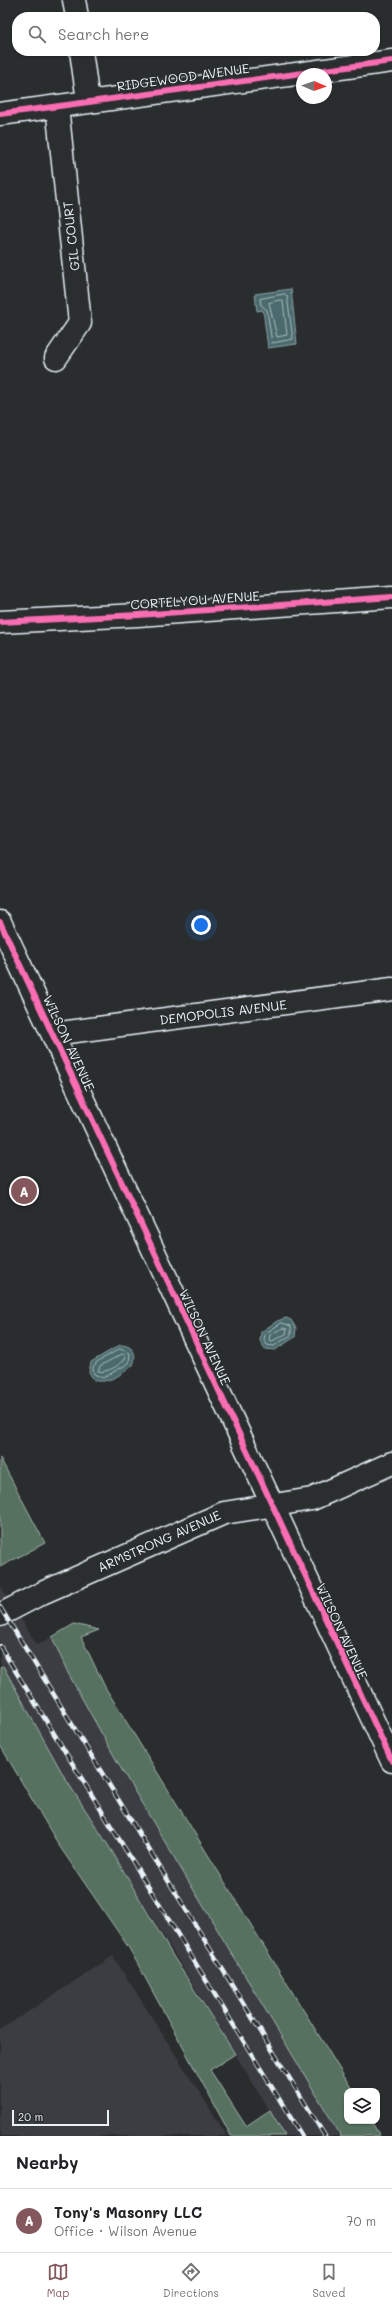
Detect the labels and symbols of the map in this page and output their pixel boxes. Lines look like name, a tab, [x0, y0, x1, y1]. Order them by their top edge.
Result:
street label: RIDGEWOOD AVENUE	[116, 59, 250, 94]
north arrow	[296, 68, 332, 104]
street label: GIL COURT	[58, 200, 83, 272]
street label: CORTELYOU AVENUE	[130, 586, 260, 613]
your location	[191, 915, 211, 935]
street label: WILSON AVENUE	[40, 992, 99, 1093]
street label: DEMOPOLIS AVENUE	[158, 995, 287, 1028]
pin: A	[11, 1176, 37, 1206]
street label: WILSON AVENUE	[176, 1286, 235, 1387]
street label: ARMSTRONG AVENUE	[95, 1506, 223, 1575]
street label: WILSON AVENUE	[313, 1580, 372, 1681]
scale bar	[12, 2108, 109, 2127]

